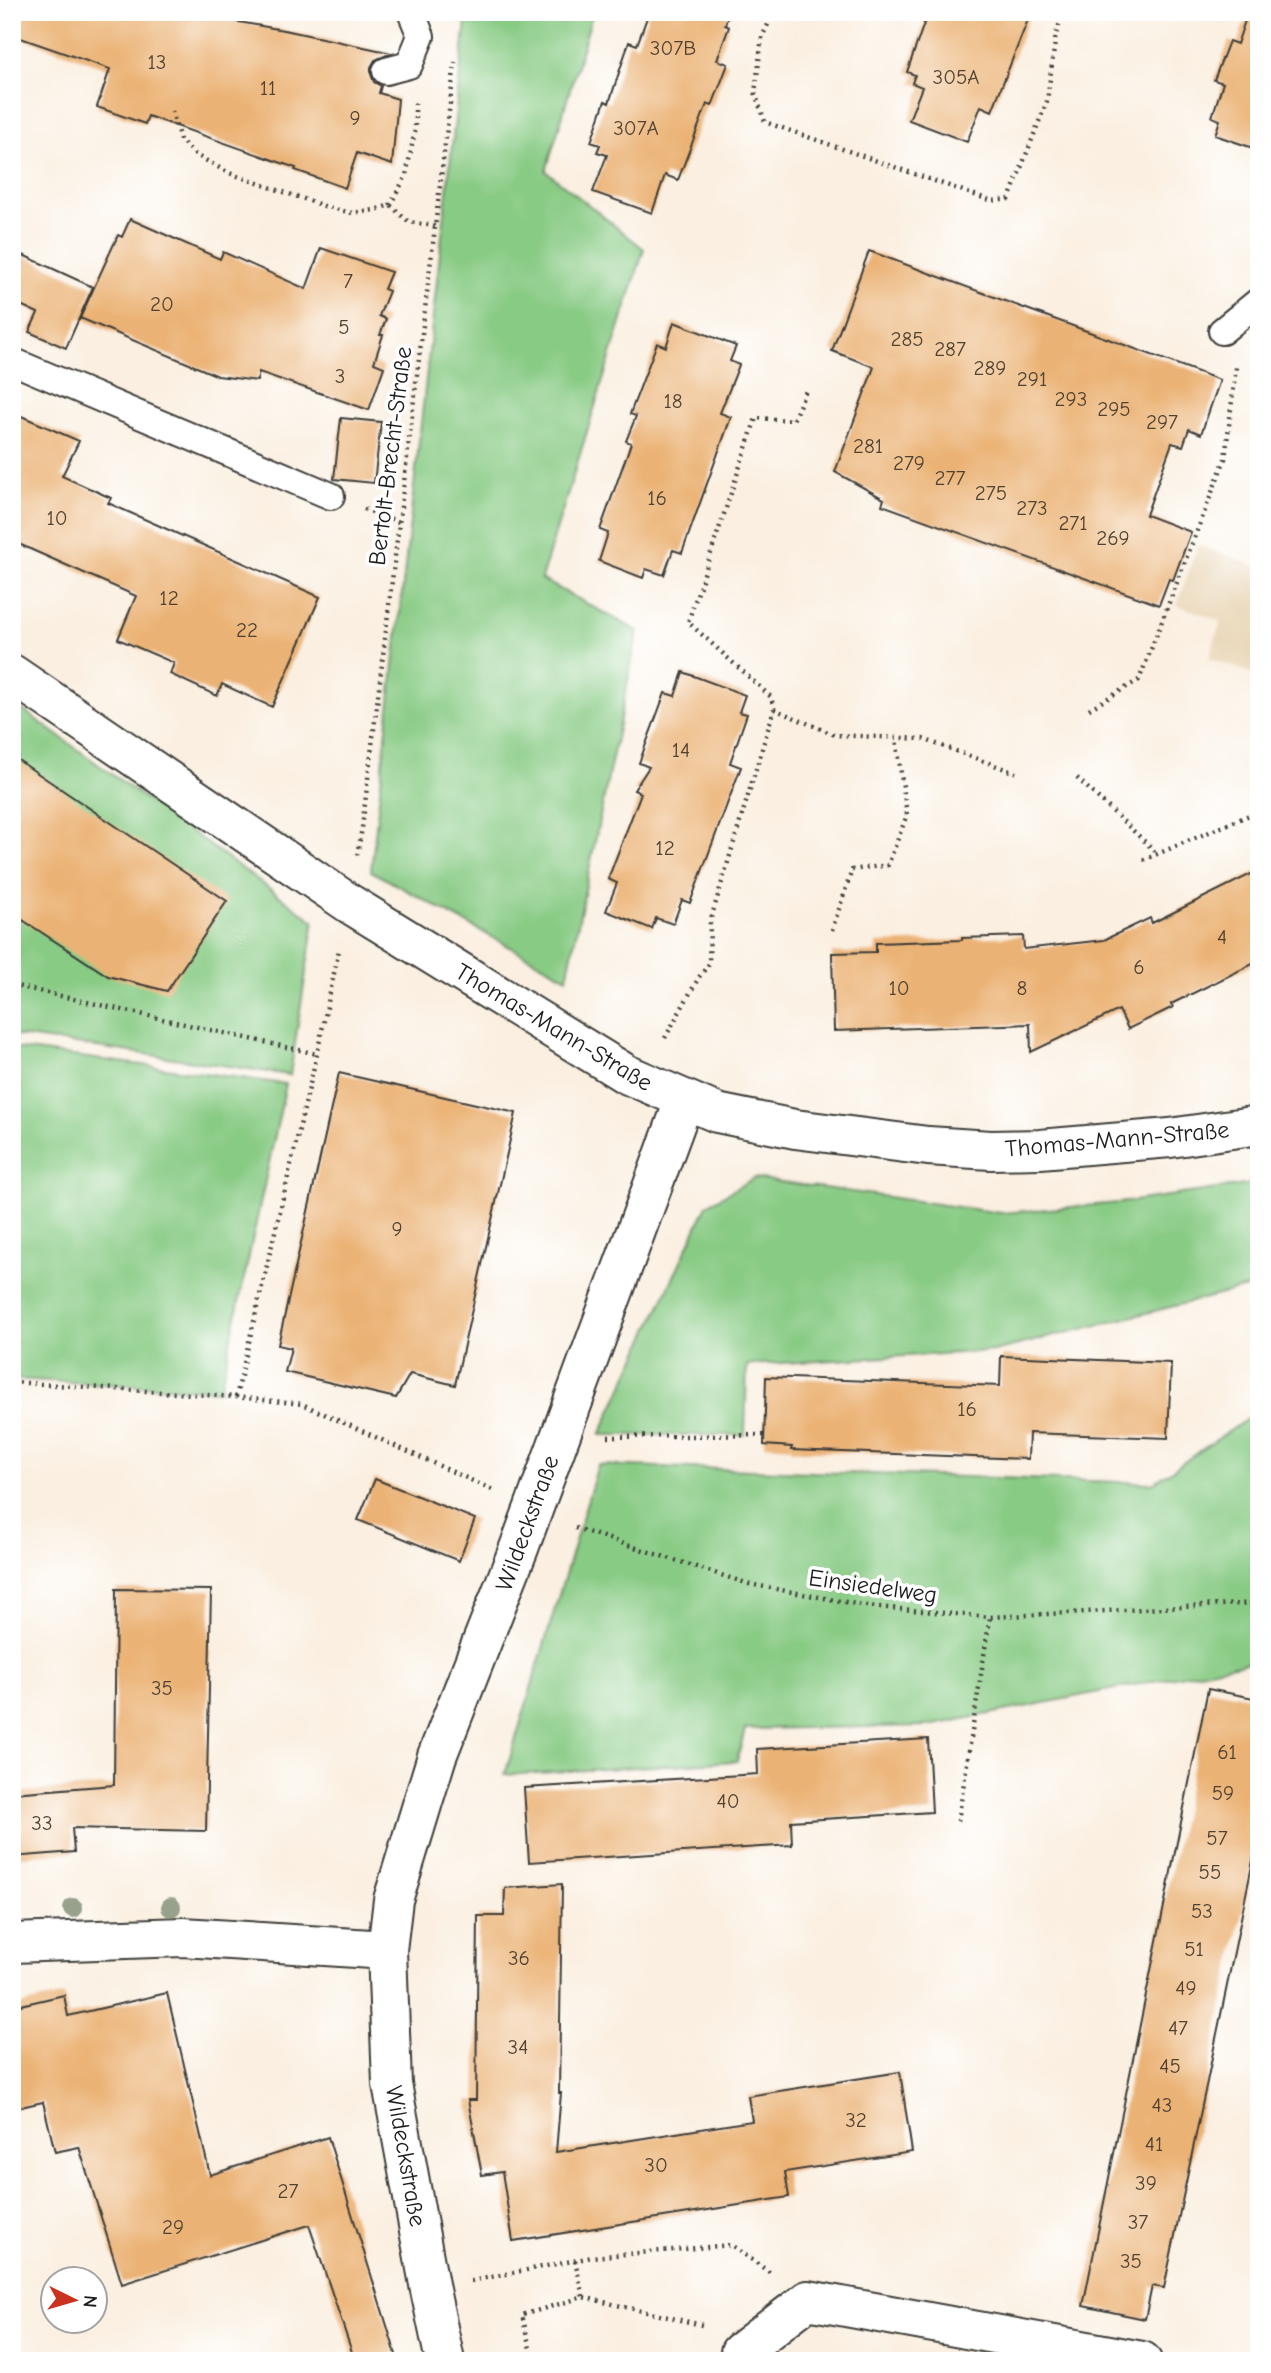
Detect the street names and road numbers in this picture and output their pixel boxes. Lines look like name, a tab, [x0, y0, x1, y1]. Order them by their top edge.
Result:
street label: Bertolt-Brecht-Straße	[363, 345, 417, 567]
street label: Thomas-Mann-Straße	[450, 957, 658, 1097]
street label: Thomas-Mann-Straße	[1004, 1115, 1230, 1163]
street label: Wildeckstraße	[489, 1451, 565, 1595]
street label: Einsiedelweg	[807, 1563, 939, 1609]
street label: Wildeckstraße	[380, 2083, 432, 2229]

